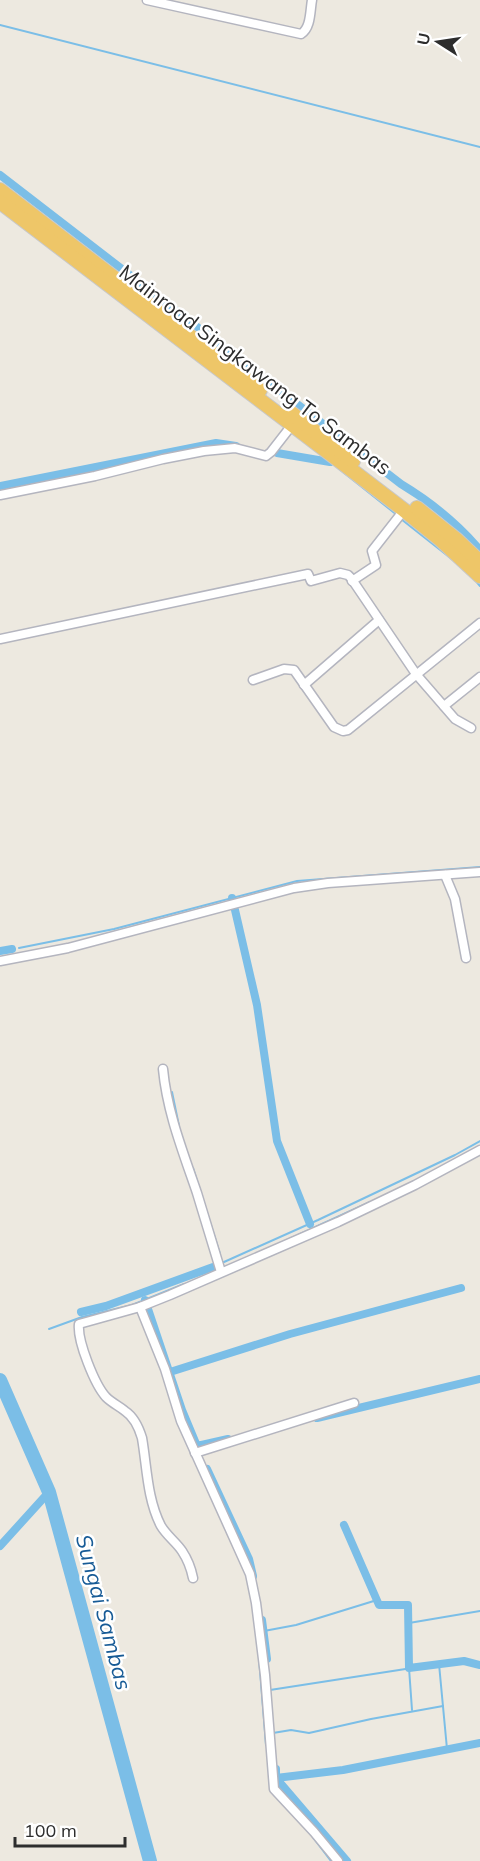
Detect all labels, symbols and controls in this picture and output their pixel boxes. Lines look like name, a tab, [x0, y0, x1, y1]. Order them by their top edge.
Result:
north arrow	[408, 12, 468, 72]
text: U	[412, 31, 434, 47]
street label: Mainroad Singkawang To Sambas	[115, 258, 397, 480]
water label: Sungai Sambas	[70, 1531, 138, 1693]
scale bar	[15, 1810, 124, 1848]
text: 100 m	[24, 1819, 77, 1842]

